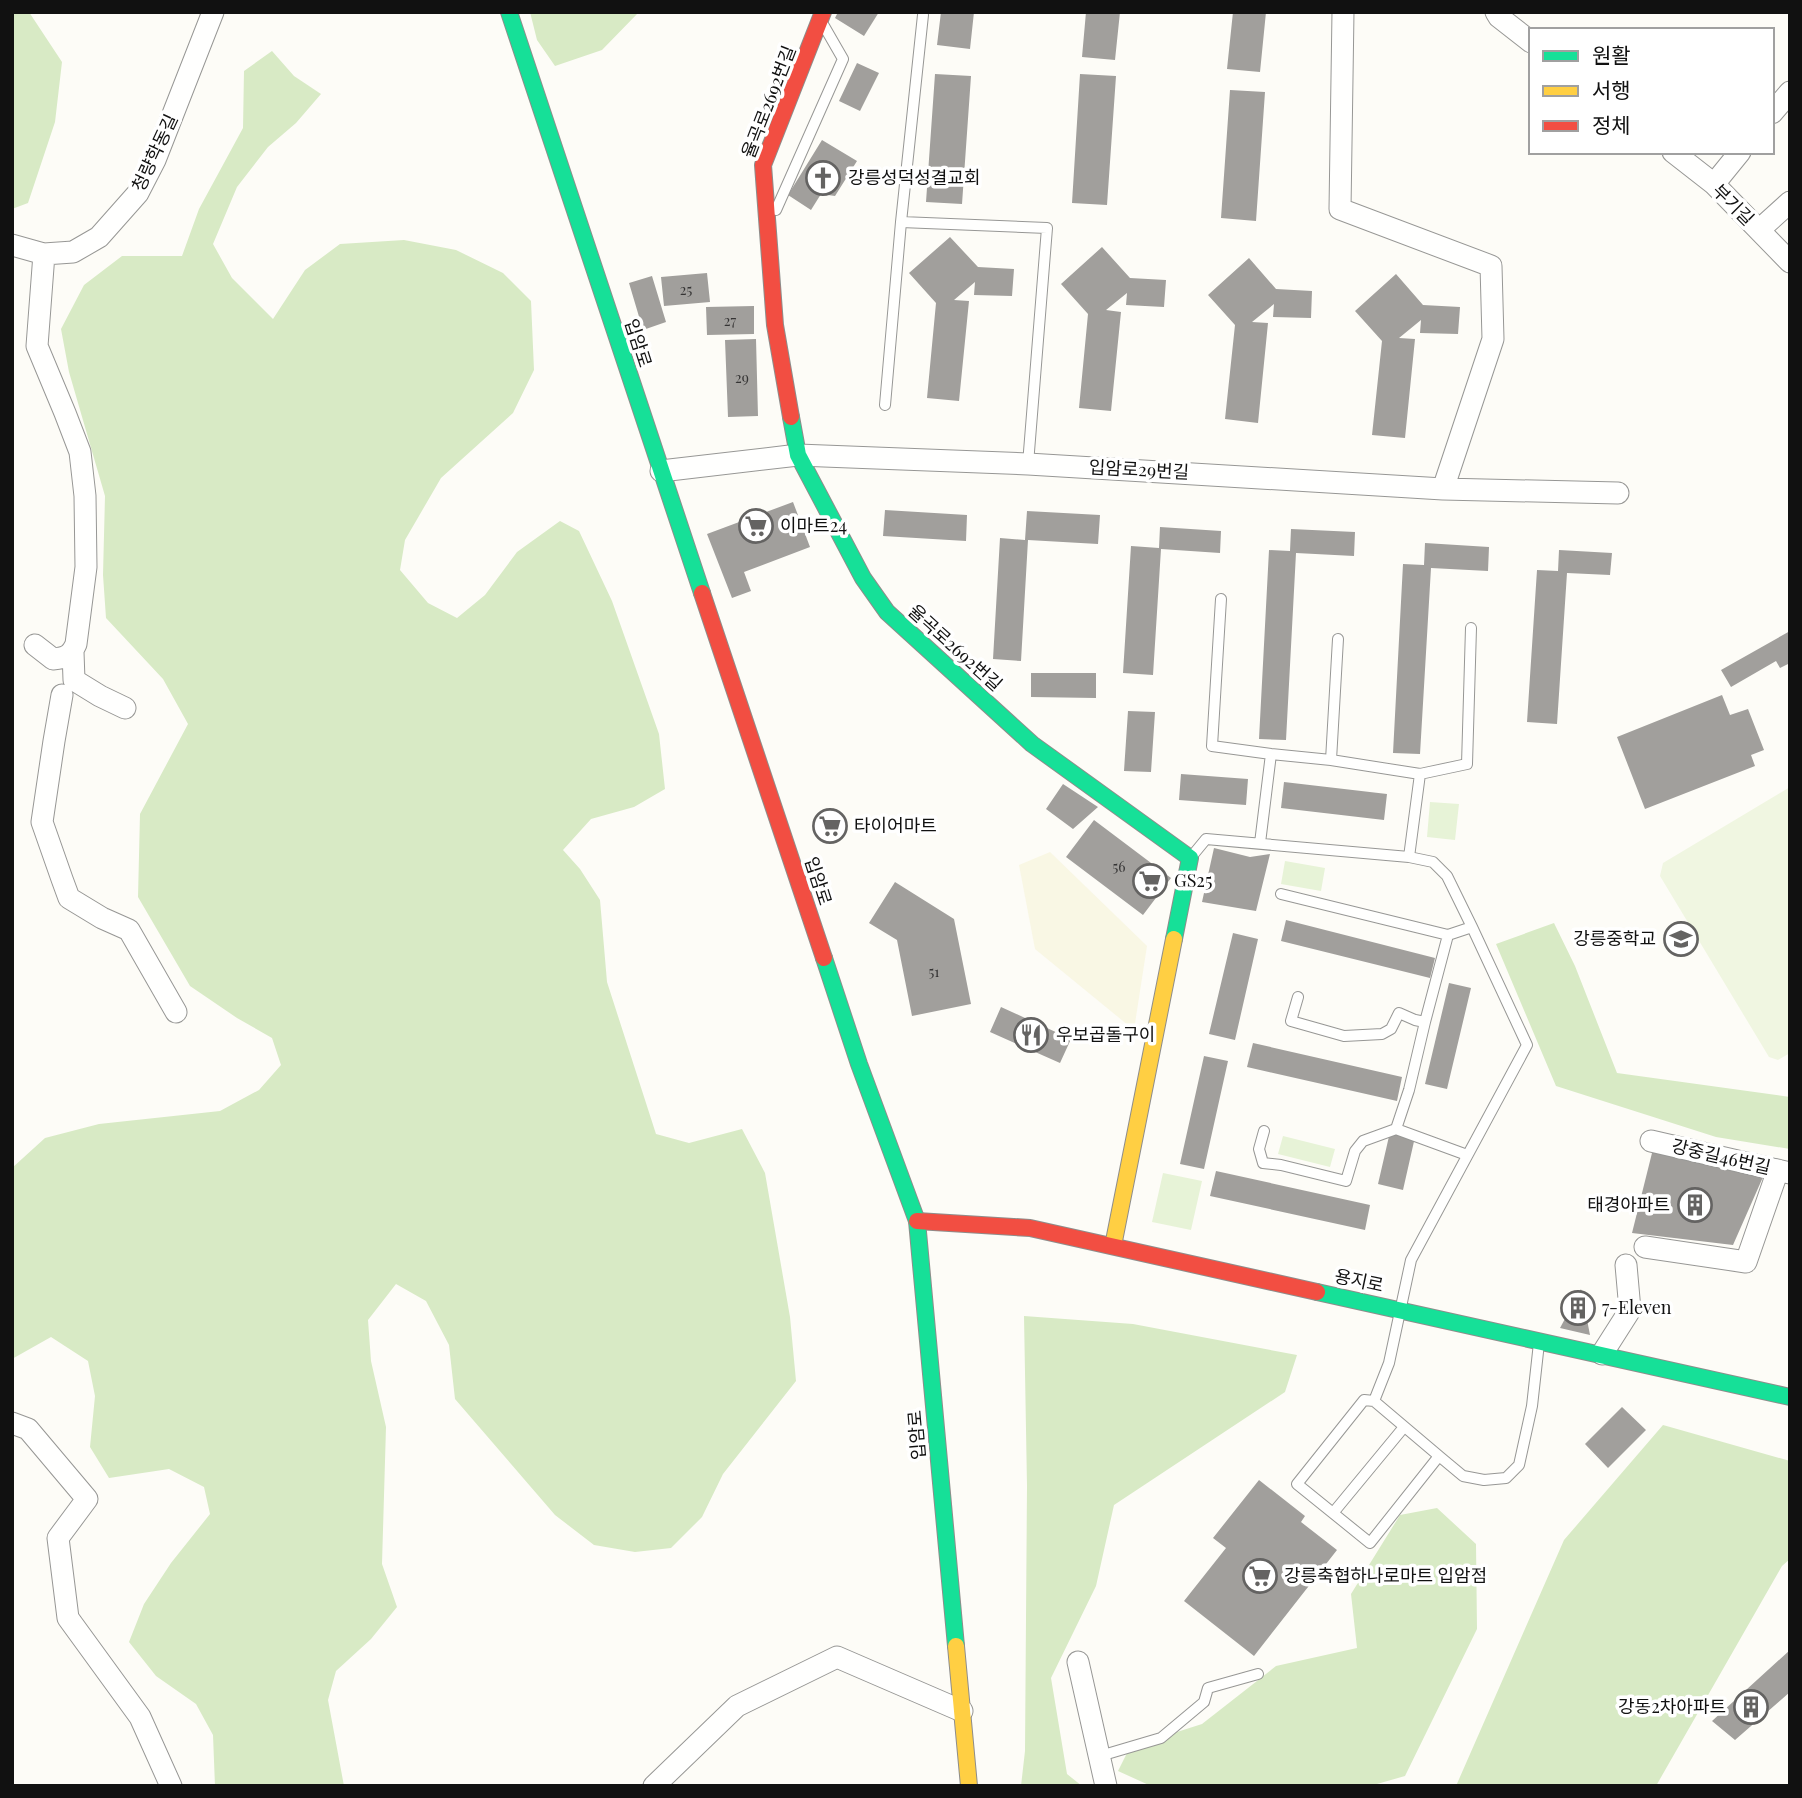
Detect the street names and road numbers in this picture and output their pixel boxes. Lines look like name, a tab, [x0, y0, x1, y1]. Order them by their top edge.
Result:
street label: 율곡로2692번길	[736, 42, 801, 161]
street label: 청량학동길	[126, 110, 182, 195]
street label: 부기길	[1708, 178, 1760, 230]
street label: 입암로	[620, 315, 658, 370]
street label: 입암로29번길	[1088, 454, 1190, 484]
street label: 율곡로2692번길	[904, 599, 1008, 696]
street label: 입암로	[800, 853, 838, 908]
street label: 강중길46번길	[1669, 1133, 1773, 1179]
street label: 용지로	[1332, 1263, 1386, 1297]
street label: 입암로	[902, 1409, 930, 1461]

